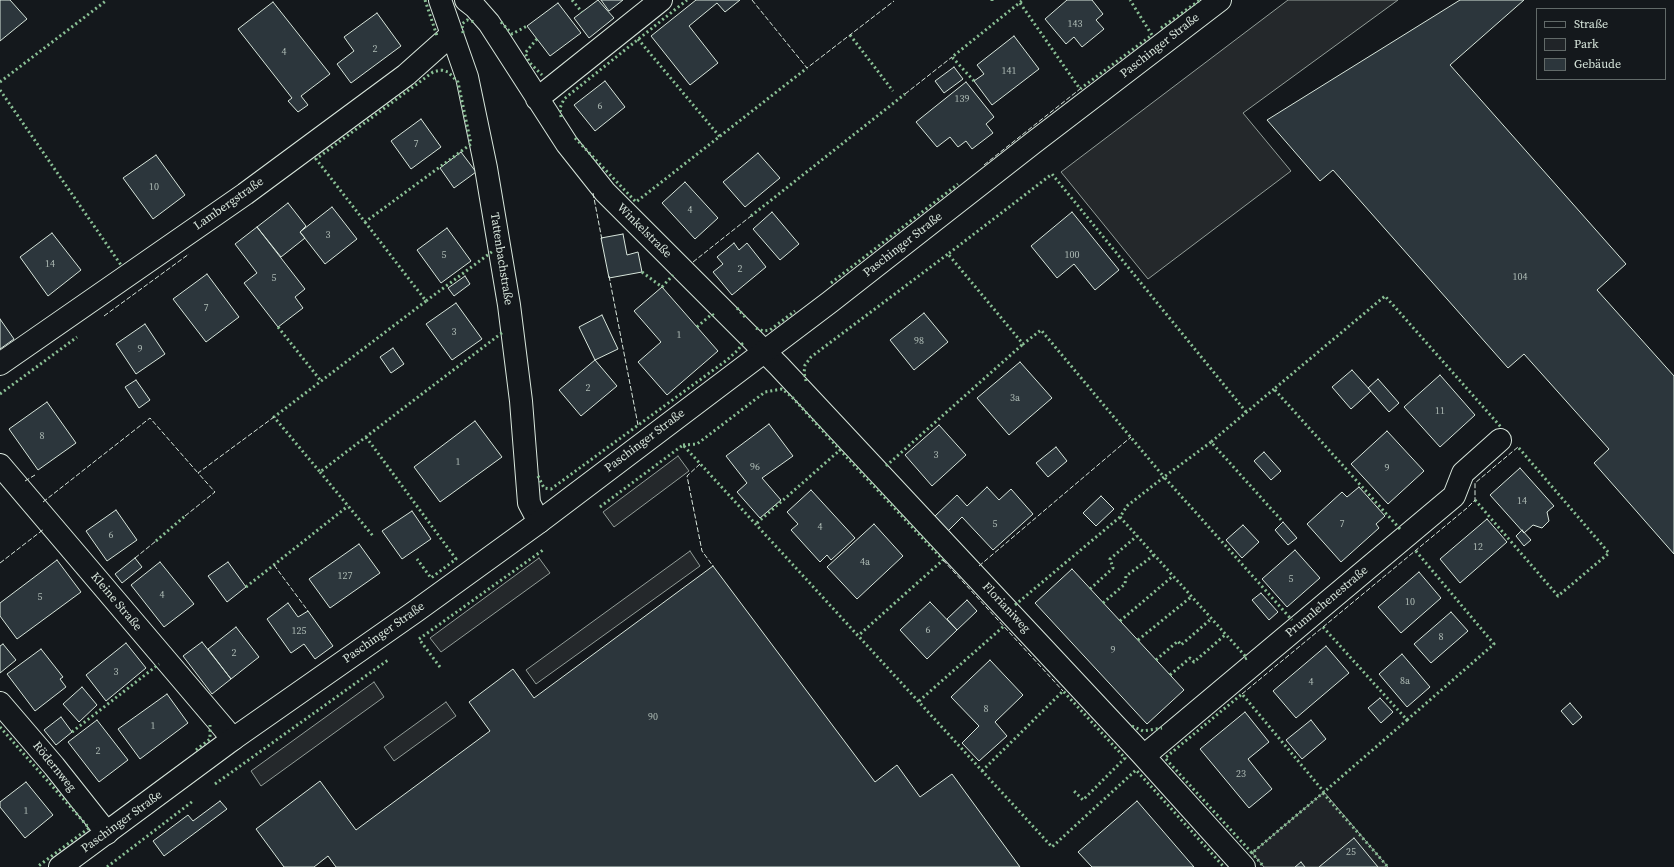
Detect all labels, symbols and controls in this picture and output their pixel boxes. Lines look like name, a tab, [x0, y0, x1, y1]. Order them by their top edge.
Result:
legend	[1536, 8, 1666, 80]
street label: Paschinger Straße	[1118, 11, 1202, 81]
text: Straße	[1574, 16, 1608, 32]
house number: 143	[1068, 18, 1082, 30]
text: Park	[1574, 36, 1599, 52]
house number: 2	[373, 43, 377, 55]
house number: 4	[282, 46, 286, 58]
text: Gebäude	[1574, 56, 1621, 72]
house number: 141	[1002, 65, 1016, 77]
house number: 139	[955, 93, 969, 105]
house number: 6	[598, 100, 602, 112]
house number: 7	[414, 138, 418, 150]
street label: Lambergstraße	[191, 175, 267, 233]
house number: 10	[149, 181, 159, 193]
street label: Winkelstraße	[614, 201, 674, 261]
house number: 4	[688, 204, 692, 216]
street label: Paschinger Straße	[861, 210, 945, 280]
street label: Tattenbachstraße	[487, 212, 515, 306]
house number: 3	[326, 229, 330, 241]
house number: 5	[442, 249, 446, 261]
house number: 100	[1065, 249, 1079, 261]
house number: 14	[45, 258, 55, 270]
house number: 2	[738, 263, 742, 275]
house number: 104	[1513, 271, 1527, 283]
house number: 5	[272, 272, 276, 284]
house number: 7	[204, 302, 208, 314]
house number: 3	[452, 326, 456, 338]
house number: 1	[677, 329, 681, 341]
house number: 98	[914, 335, 924, 347]
house number: 9	[138, 343, 142, 355]
house number: 2	[586, 382, 590, 394]
house number: 3a	[1010, 392, 1020, 404]
house number: 11	[1435, 405, 1445, 417]
street label: Paschinger Straße	[602, 406, 688, 476]
house number: 8	[40, 430, 44, 442]
house number: 3	[934, 449, 938, 461]
house number: 1	[456, 456, 460, 468]
house number: 96	[750, 461, 760, 473]
house number: 9	[1385, 462, 1389, 474]
house number: 14	[1517, 495, 1527, 507]
house number: 5	[993, 518, 997, 530]
house number: 7	[1340, 518, 1344, 530]
house number: 4	[818, 521, 822, 533]
house number: 6	[109, 529, 113, 541]
house number: 12	[1473, 541, 1483, 553]
house number: 4a	[860, 556, 870, 568]
street label: Prunnlehenestraße	[1283, 563, 1371, 641]
street label: Kleine Straße	[87, 570, 145, 634]
house number: 127	[338, 570, 352, 582]
house number: 5	[1289, 573, 1293, 585]
street label: Florianiweg	[979, 580, 1033, 636]
house number: 4	[160, 589, 164, 601]
house number: 5	[38, 591, 42, 603]
house number: 10	[1405, 596, 1415, 608]
street label: Paschinger Straße	[340, 599, 428, 667]
house number: 6	[926, 624, 930, 636]
house number: 125	[292, 625, 306, 637]
house number: 8	[1439, 631, 1443, 643]
house number: 9	[1111, 644, 1115, 656]
house number: 2	[232, 647, 236, 659]
house number: 3	[114, 666, 118, 678]
house number: 8a	[1400, 675, 1410, 687]
house number: 4	[1309, 676, 1313, 688]
house number: 8	[984, 703, 988, 715]
house number: 90	[648, 711, 658, 723]
house number: 1	[151, 720, 155, 732]
street label: Rödernweg	[29, 739, 79, 795]
house number: 2	[96, 745, 100, 757]
house number: 23	[1236, 768, 1246, 780]
street label: Paschinger Straße	[79, 788, 165, 856]
house number: 1	[24, 805, 28, 817]
house number: 25	[1346, 846, 1356, 858]

